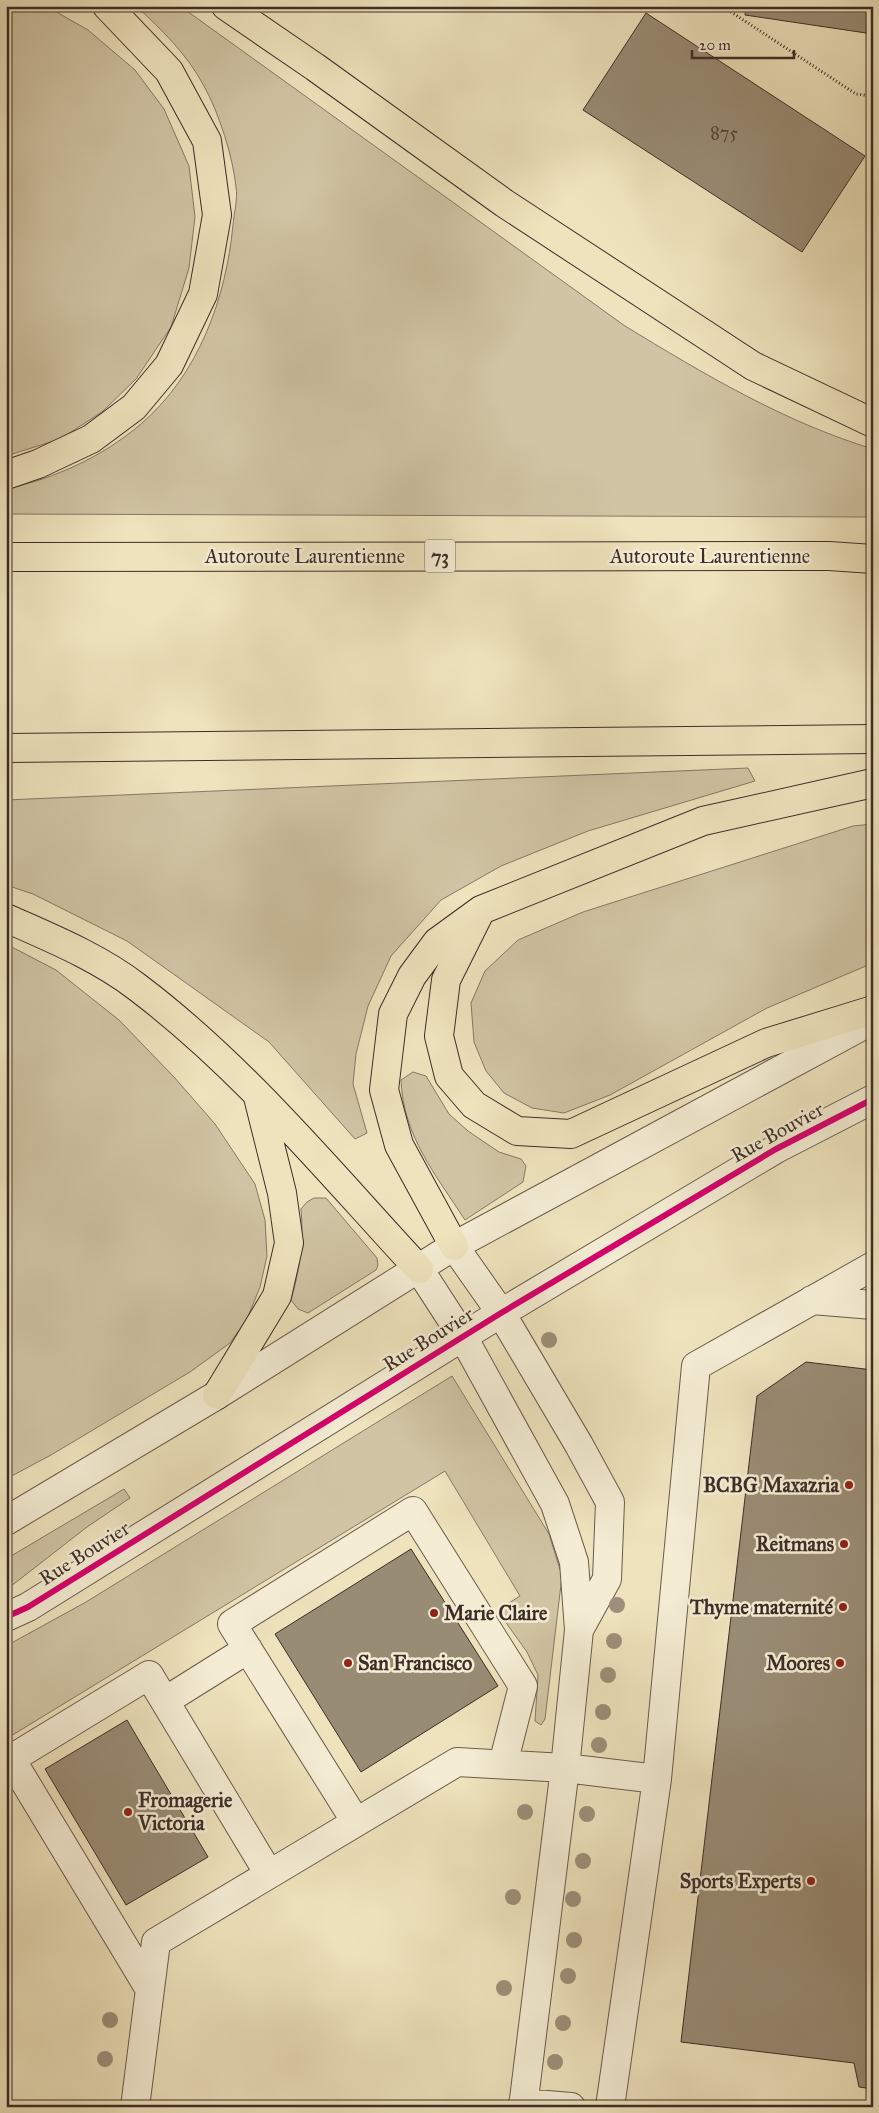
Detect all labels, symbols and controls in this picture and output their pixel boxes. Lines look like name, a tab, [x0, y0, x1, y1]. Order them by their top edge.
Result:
scale bar	[692, 28, 794, 60]
text: 20 m	[699, 36, 731, 54]
house number: 875	[710, 122, 738, 144]
road number: 73	[425, 540, 455, 572]
street label: Autoroute Laurentienne	[204, 544, 405, 568]
street label: Autoroute Laurentienne	[609, 544, 810, 568]
street label: Rue Bouvier	[727, 1097, 828, 1167]
street label: Rue Bouvier	[378, 1301, 478, 1376]
place label: BCBG Maxazria	[703, 1473, 840, 1497]
marker: BCBG Maxazria	[843, 1479, 855, 1491]
street label: Rue Bouvier	[34, 1515, 134, 1590]
place label: Reitmans	[756, 1532, 835, 1556]
marker: Reitmans	[838, 1538, 850, 1550]
place label: Thyme maternité	[689, 1595, 834, 1620]
place label: Marie Claire	[444, 1601, 548, 1625]
marker: Thyme maternité	[837, 1601, 849, 1613]
marker: Marie Claire	[428, 1607, 440, 1619]
place label: San Francisco	[358, 1651, 472, 1675]
place label: Moores	[766, 1651, 831, 1675]
marker: San Francisco	[342, 1657, 354, 1669]
marker: Moores	[834, 1657, 846, 1669]
place label: Fromagerie Victoria	[137, 1788, 233, 1835]
marker: Fromagerie Victoria	[122, 1806, 134, 1818]
place label: Sports Experts	[680, 1869, 802, 1894]
marker: Sports Experts	[805, 1875, 817, 1887]

